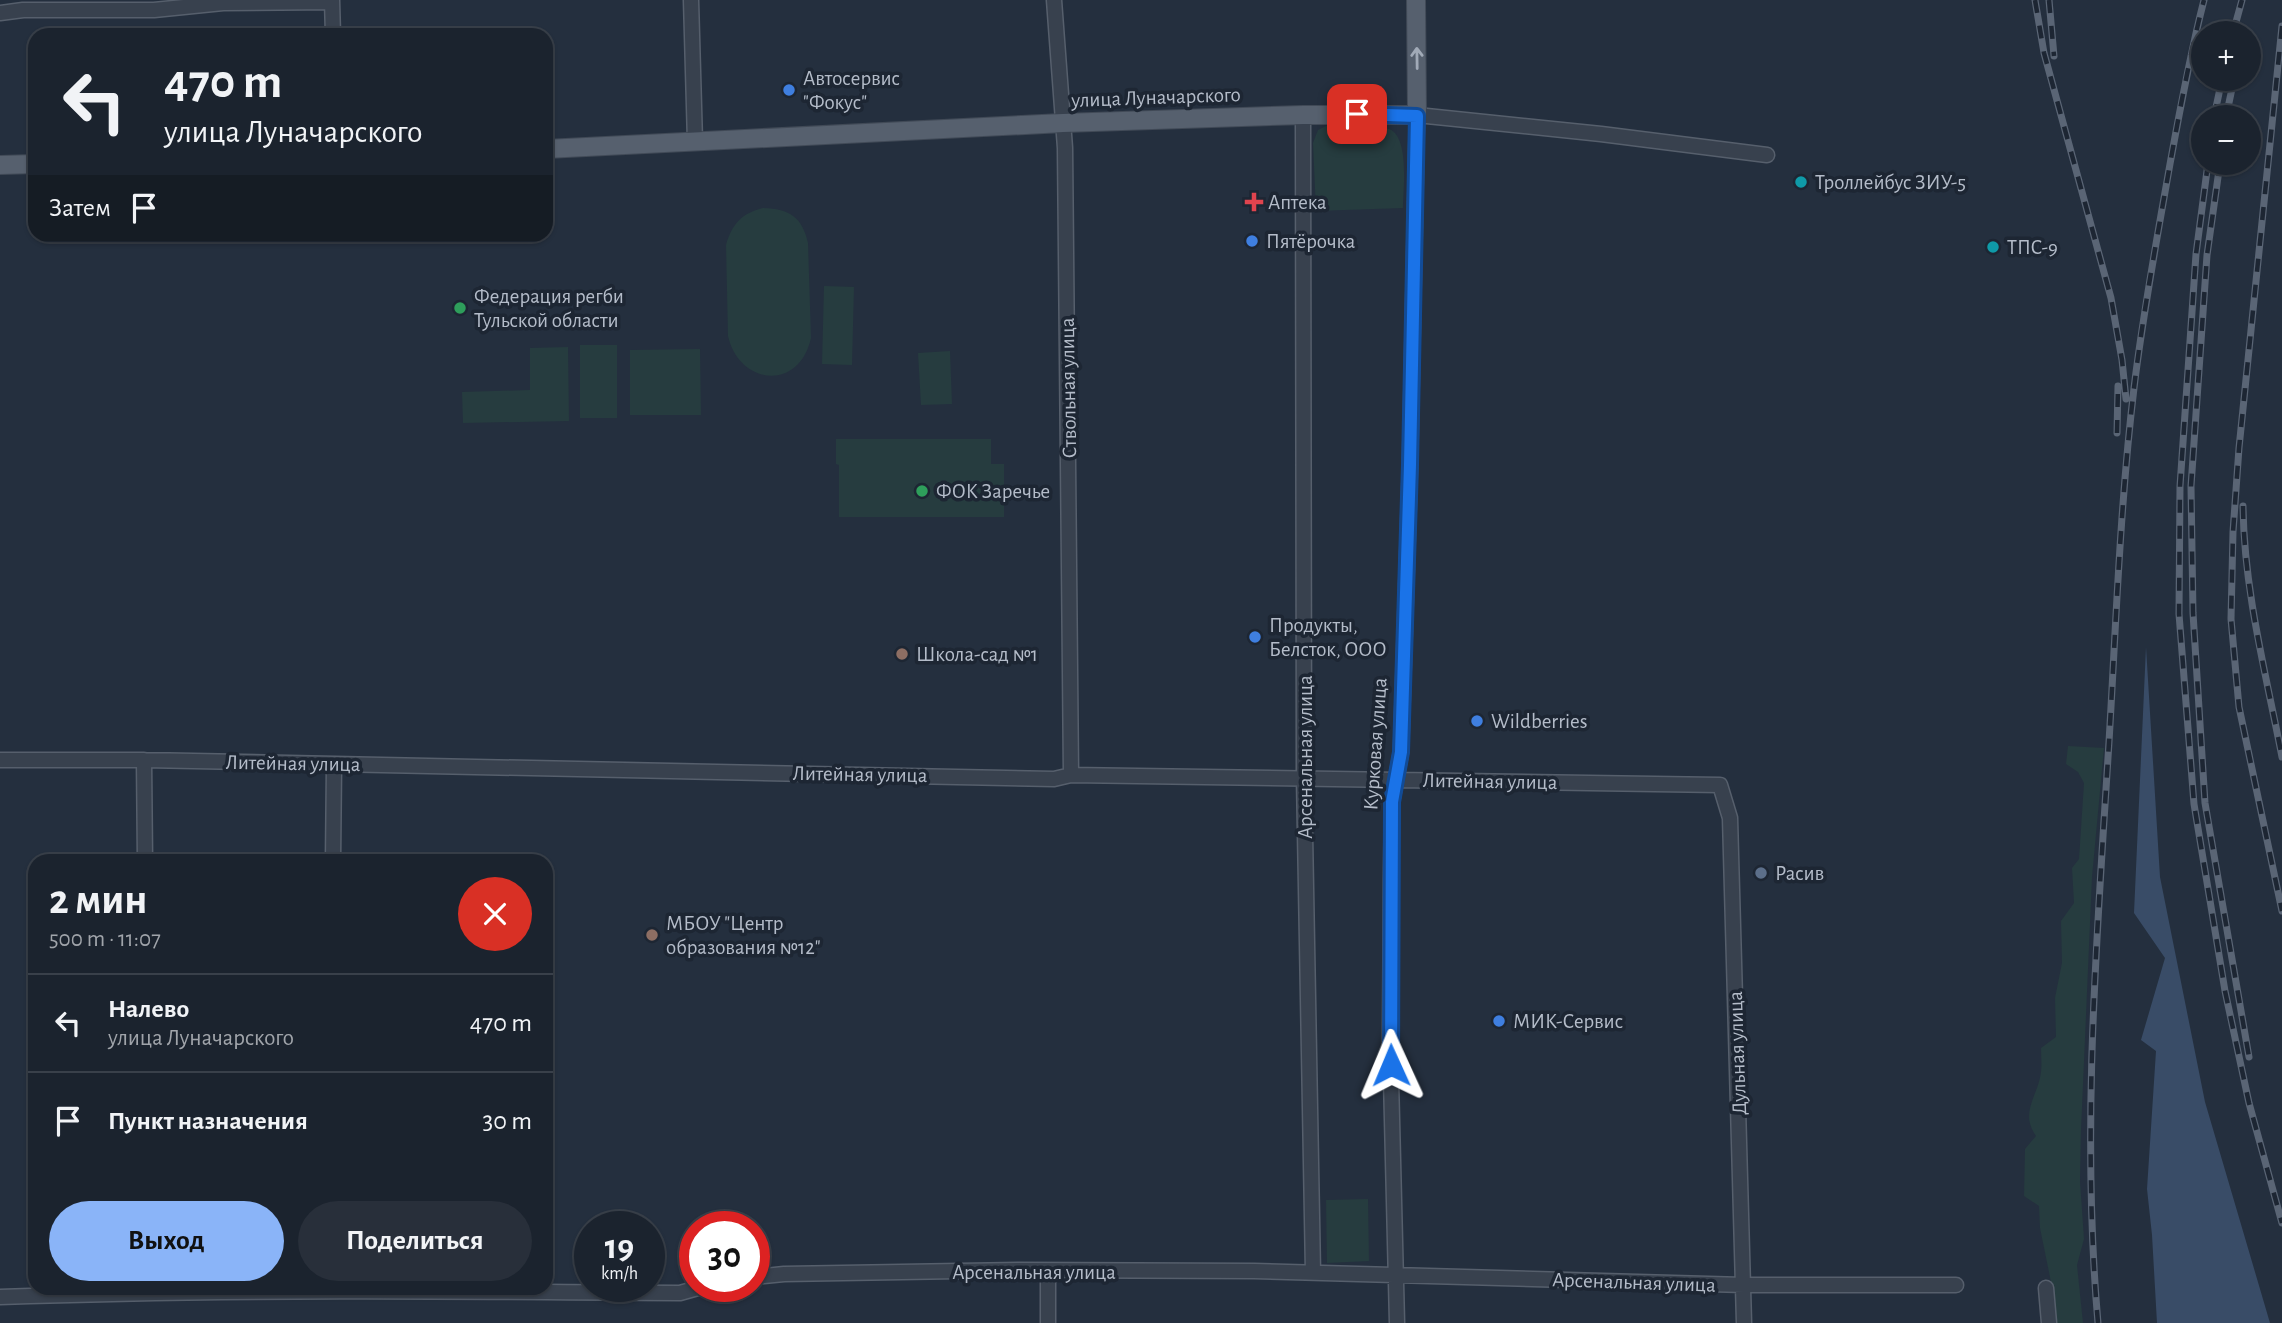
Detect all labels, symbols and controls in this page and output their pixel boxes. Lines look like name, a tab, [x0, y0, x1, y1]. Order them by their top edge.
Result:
map controls	[2191, 21, 2261, 175]
button: +	[2191, 21, 2261, 91]
one-way arrow	[1410, 47, 1424, 70]
icon: left	[49, 56, 140, 147]
text: 470 m	[164, 58, 282, 107]
place label: Автосервис "Фокус"	[803, 68, 900, 113]
marker: Автосервис "Фокус"	[781, 82, 797, 98]
street label: улица Луначарского	[1070, 84, 1241, 111]
pin	[1327, 84, 1387, 144]
icon: arrive	[1338, 95, 1376, 133]
button: −	[2191, 105, 2261, 175]
text: улица Луначарского	[164, 116, 423, 148]
place label: Троллейбус ЗИУ-5	[1815, 172, 1966, 193]
marker: Троллейбус ЗИУ-5	[1793, 174, 1809, 190]
icon: arrive	[125, 189, 163, 227]
place label: Аптека	[1268, 192, 1327, 213]
marker: Аптека	[1246, 194, 1262, 210]
text: Затем	[49, 195, 111, 221]
place label: Пятёрочка	[1266, 231, 1356, 252]
marker: Пятёрочка	[1244, 233, 1260, 249]
place label: ТПС-9	[2007, 237, 2058, 258]
marker: ТПС-9	[1985, 239, 2001, 255]
place label: Федерация регби Тульской области	[474, 286, 624, 331]
marker: Федерация регби Тульской области	[452, 300, 468, 316]
street label: Ствольная улица	[1057, 317, 1080, 459]
place label: ФОК Заречье	[936, 481, 1050, 502]
marker: ФОК Заречье	[914, 483, 930, 499]
place label: Продукты, Белсток, ООО	[1269, 615, 1387, 660]
marker: Продукты, Белсток, ООО	[1247, 629, 1263, 645]
place label: Школа-сад №1	[916, 644, 1038, 665]
marker: Школа-сад №1	[894, 646, 910, 662]
street label: Арсенальная улица	[1295, 675, 1316, 839]
street label: Курковая улица	[1360, 677, 1391, 811]
place label: Wildberries	[1491, 711, 1587, 732]
marker: Wildberries	[1469, 713, 1485, 729]
street label: Литейная улица	[225, 752, 361, 775]
street label: Литейная улица	[792, 763, 928, 786]
street label: Литейная улица	[1422, 770, 1558, 793]
place label: Расив	[1775, 863, 1824, 884]
marker: Расив	[1753, 865, 1769, 881]
button: close	[458, 877, 532, 951]
text: 2 мин	[49, 879, 147, 921]
place label: МБОУ "Центр образования №12"	[666, 913, 821, 958]
marker: МБОУ "Центр образования №12"	[644, 927, 660, 943]
text: 500 m · 11:07	[49, 928, 161, 951]
street label: Дульная улица	[1725, 990, 1750, 1115]
text: Налево	[108, 996, 189, 1022]
icon: left	[49, 1004, 87, 1042]
text: 470 m	[470, 1010, 532, 1036]
place label: МИК-Сервис	[1513, 1011, 1623, 1032]
marker: МИК-Сервис	[1491, 1013, 1507, 1029]
text: улица Луначарского	[108, 1027, 294, 1050]
position arrow	[1354, 1028, 1428, 1102]
icon: arrive	[49, 1102, 87, 1140]
text: Пункт назначения	[108, 1108, 308, 1134]
text: 30 m	[482, 1108, 532, 1134]
button: Выход	[49, 1201, 284, 1281]
button: Поделиться	[298, 1201, 532, 1281]
speed limit sign: 30	[679, 1211, 770, 1302]
text: 19	[605, 1230, 634, 1265]
street label: Арсенальная улица	[952, 1262, 1116, 1283]
text: km/h	[601, 1265, 638, 1283]
street label: Арсенальная улица	[1552, 1269, 1717, 1296]

